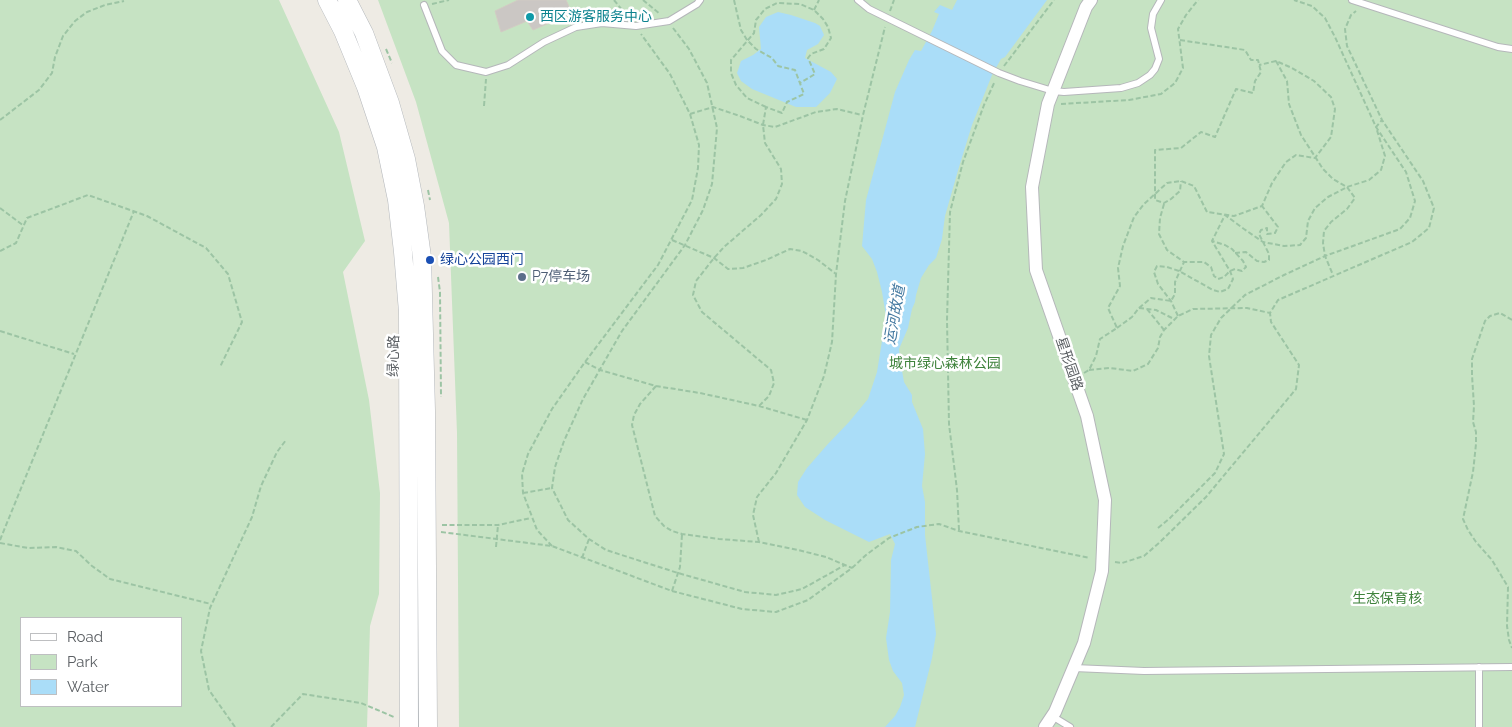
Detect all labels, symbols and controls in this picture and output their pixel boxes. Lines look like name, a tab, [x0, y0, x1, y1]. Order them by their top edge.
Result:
place label: 西区游客服务中心	[540, 9, 652, 25]
marker: 西区游客服务中心	[524, 11, 536, 23]
place label: 绿心公园西门	[440, 252, 524, 268]
marker: 绿心公园西门	[424, 254, 436, 266]
place label: P7停车场	[532, 269, 590, 285]
marker: P7停车场	[516, 271, 528, 283]
water label: 运河故道	[881, 284, 909, 346]
street label: 绿心路	[385, 335, 403, 377]
street label: 星形园路	[1052, 335, 1086, 393]
park label: 城市绿心森林公园	[889, 356, 1001, 372]
park label: 生态保育核	[1352, 591, 1422, 607]
legend	[20, 617, 182, 707]
text: Road	[67, 628, 103, 646]
text: Park	[67, 653, 98, 671]
text: Water	[67, 678, 109, 696]

